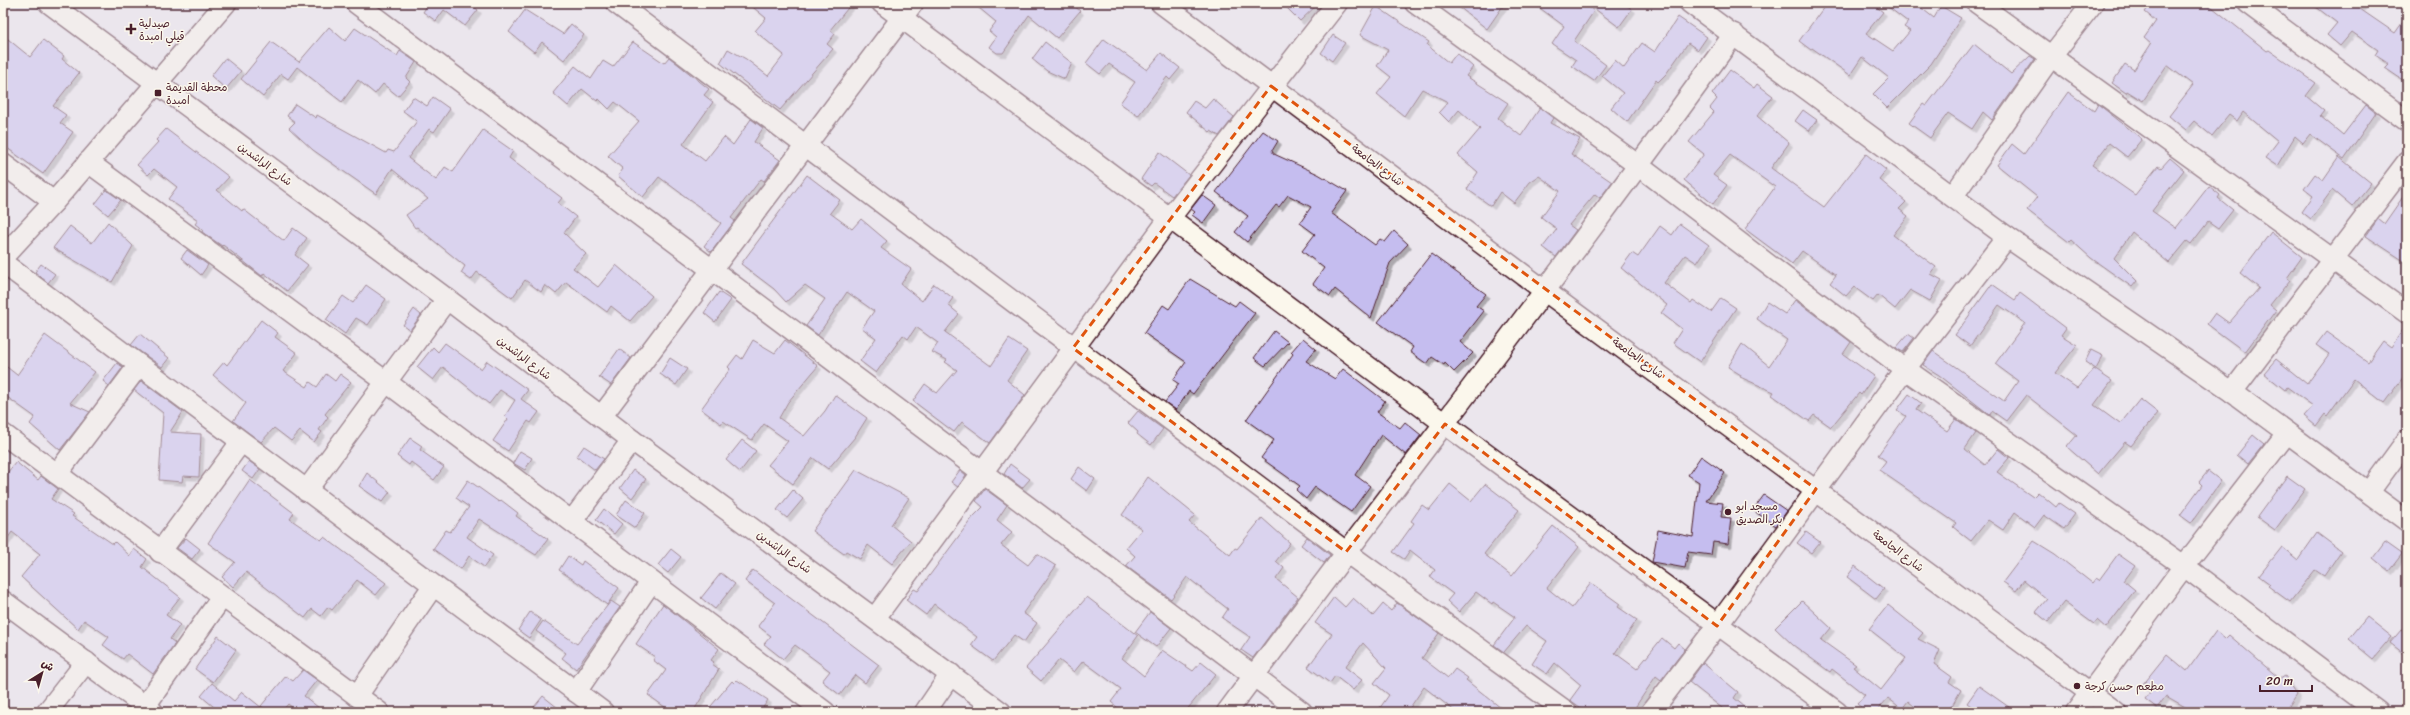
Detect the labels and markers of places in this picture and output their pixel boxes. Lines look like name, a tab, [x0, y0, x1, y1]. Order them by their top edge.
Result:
place label: صيدلية قيلي امبدة	[139, 14, 184, 47]
marker: صيدلية قيلي امبدة	[126, 24, 136, 34]
place label: محطة القديمة امبدة	[166, 78, 228, 110]
marker: محطة القديمة امبدة	[153, 88, 163, 98]
place label: مسجد ابو بكر الصديق	[1735, 497, 1783, 529]
marker: مسجد ابو بكر الصديق	[1723, 507, 1733, 517]
place label: مطعم حسن كرجة	[2085, 677, 2164, 696]
marker: مطعم حسن كرجة	[2072, 681, 2082, 691]

